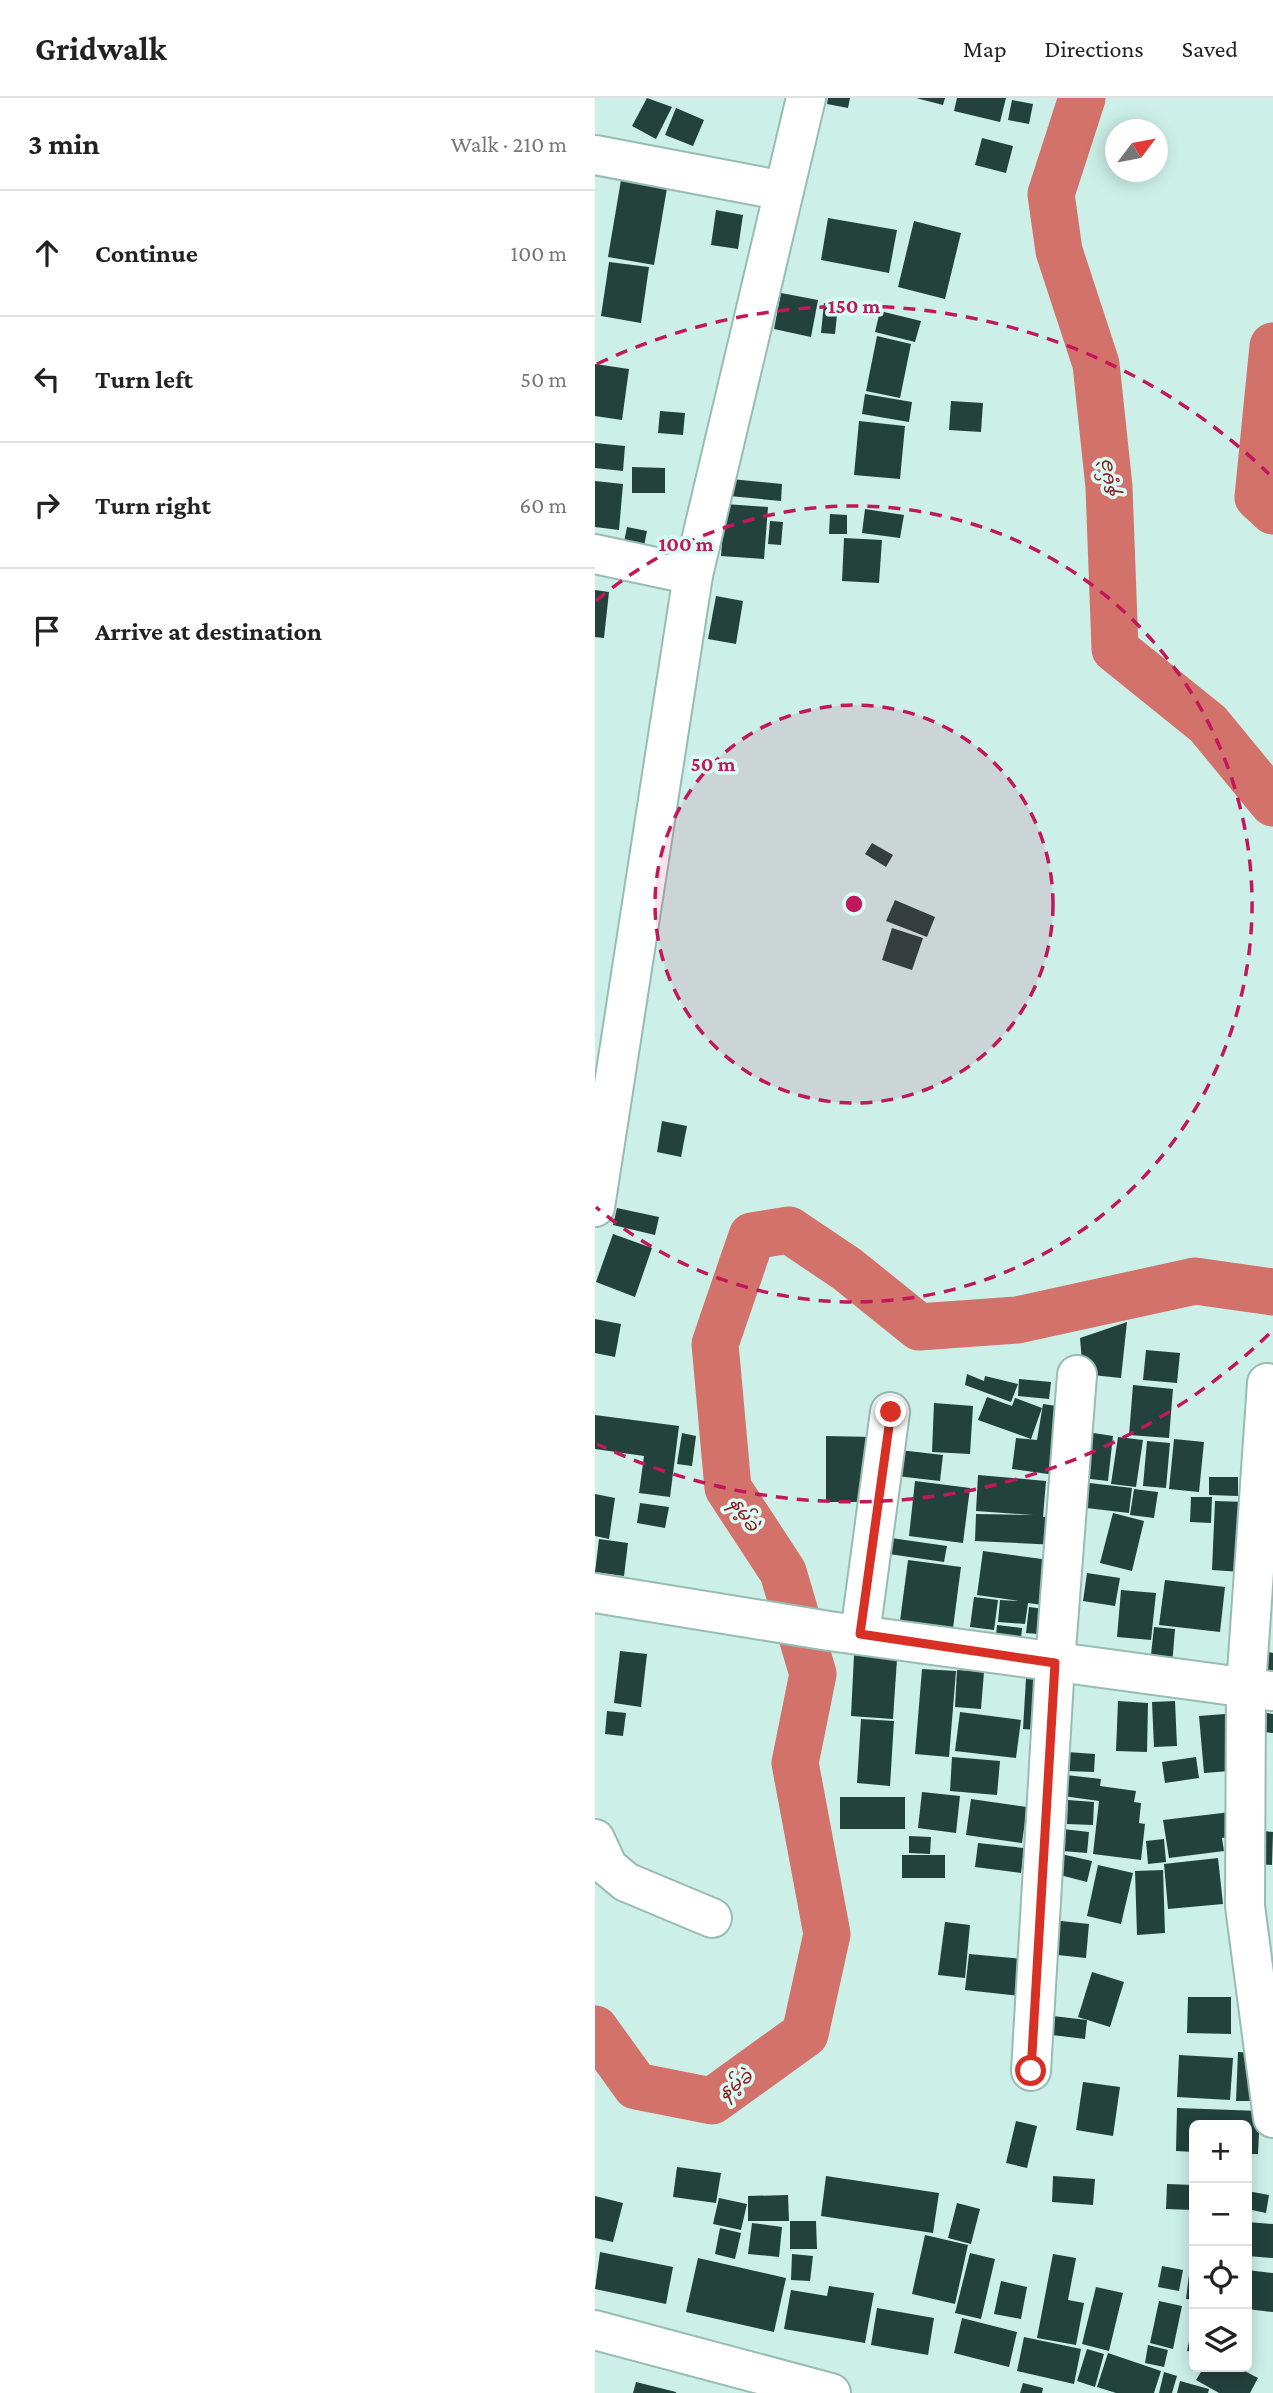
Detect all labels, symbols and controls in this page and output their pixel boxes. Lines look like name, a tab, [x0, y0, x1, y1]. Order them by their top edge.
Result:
text: Gridwalk	[35, 30, 167, 67]
text: Map	[963, 35, 1007, 62]
text: Directions	[1045, 35, 1144, 62]
text: Saved	[1182, 35, 1238, 62]
north arrow	[1105, 119, 1168, 182]
text: 3 min	[28, 127, 100, 160]
text: Walk · 210 m	[451, 131, 567, 157]
icon: ahead	[28, 234, 66, 272]
text: Continue	[95, 239, 198, 268]
text: 100 m	[511, 240, 567, 266]
text: 150 m	[828, 294, 881, 318]
icon: left	[28, 360, 66, 398]
text: Turn left	[95, 365, 193, 394]
text: 50 m	[520, 366, 567, 392]
water label: နမ့်ခဲ	[1092, 458, 1124, 498]
icon: right	[28, 486, 66, 524]
text: Turn right	[95, 491, 211, 520]
text: 60 m	[520, 492, 567, 518]
text: 100 m	[658, 532, 714, 556]
icon: arrive	[28, 612, 66, 650]
text: Arrive at destination	[95, 617, 322, 646]
text: 50 m	[691, 752, 736, 776]
centre of rings	[842, 892, 866, 916]
route end	[875, 1396, 906, 1427]
water label: နမ့်ခဲ	[722, 1491, 767, 1539]
route start	[1015, 2055, 1046, 2086]
water label: နမ့်ခဲ	[712, 2062, 760, 2107]
map controls	[1189, 2120, 1252, 2372]
button: +	[1189, 2120, 1252, 2183]
button: −	[1189, 2183, 1252, 2246]
button: locate	[1189, 2246, 1252, 2309]
button: layers	[1189, 2309, 1252, 2372]

